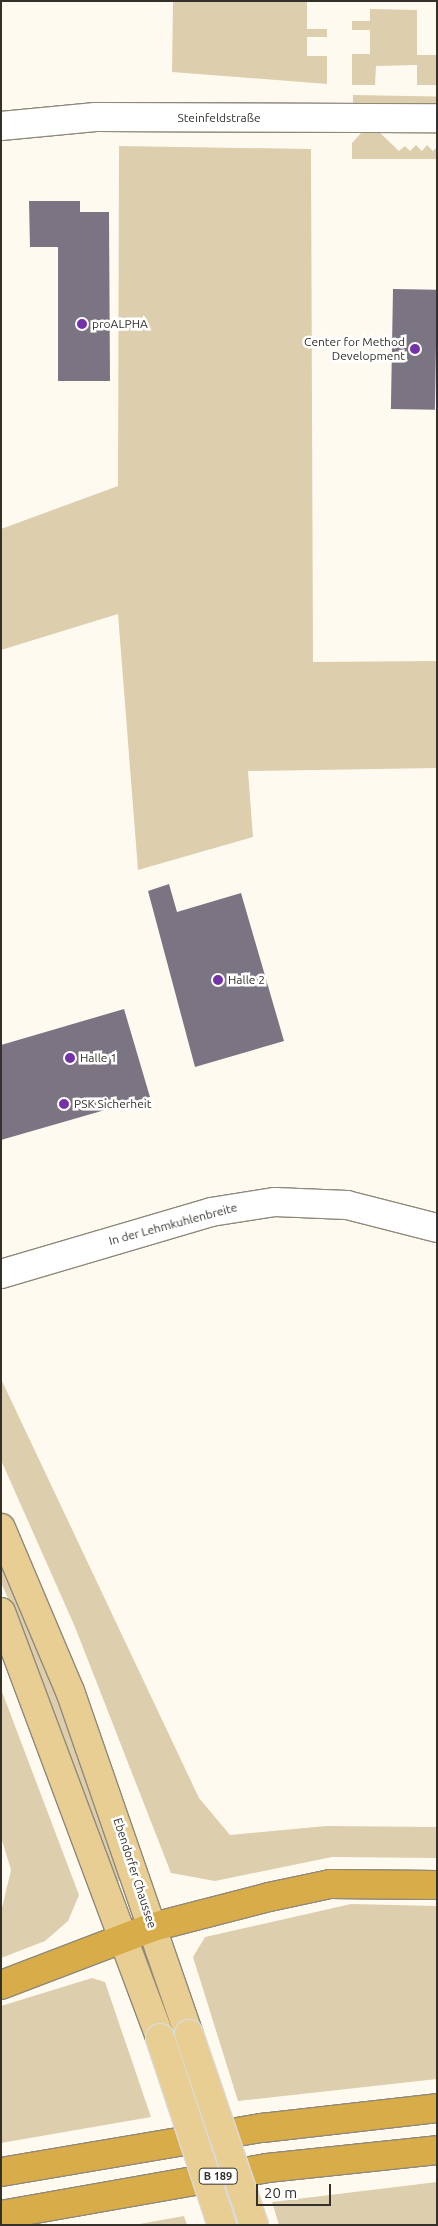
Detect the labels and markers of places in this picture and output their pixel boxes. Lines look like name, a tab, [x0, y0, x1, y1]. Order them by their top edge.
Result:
place label: proALPHA	[92, 317, 148, 331]
marker: proALPHA	[76, 318, 88, 330]
place label: Center for Method Development	[304, 335, 405, 363]
marker: Center for Method Development	[409, 343, 421, 355]
place label: Halle 2	[228, 973, 265, 987]
marker: Halle 2	[212, 974, 224, 986]
place label: Halle 1	[80, 1051, 117, 1065]
marker: Halle 1	[64, 1052, 76, 1064]
place label: PSK Sicherheit	[74, 1097, 151, 1111]
marker: PSK Sicherheit	[58, 1098, 70, 1110]

